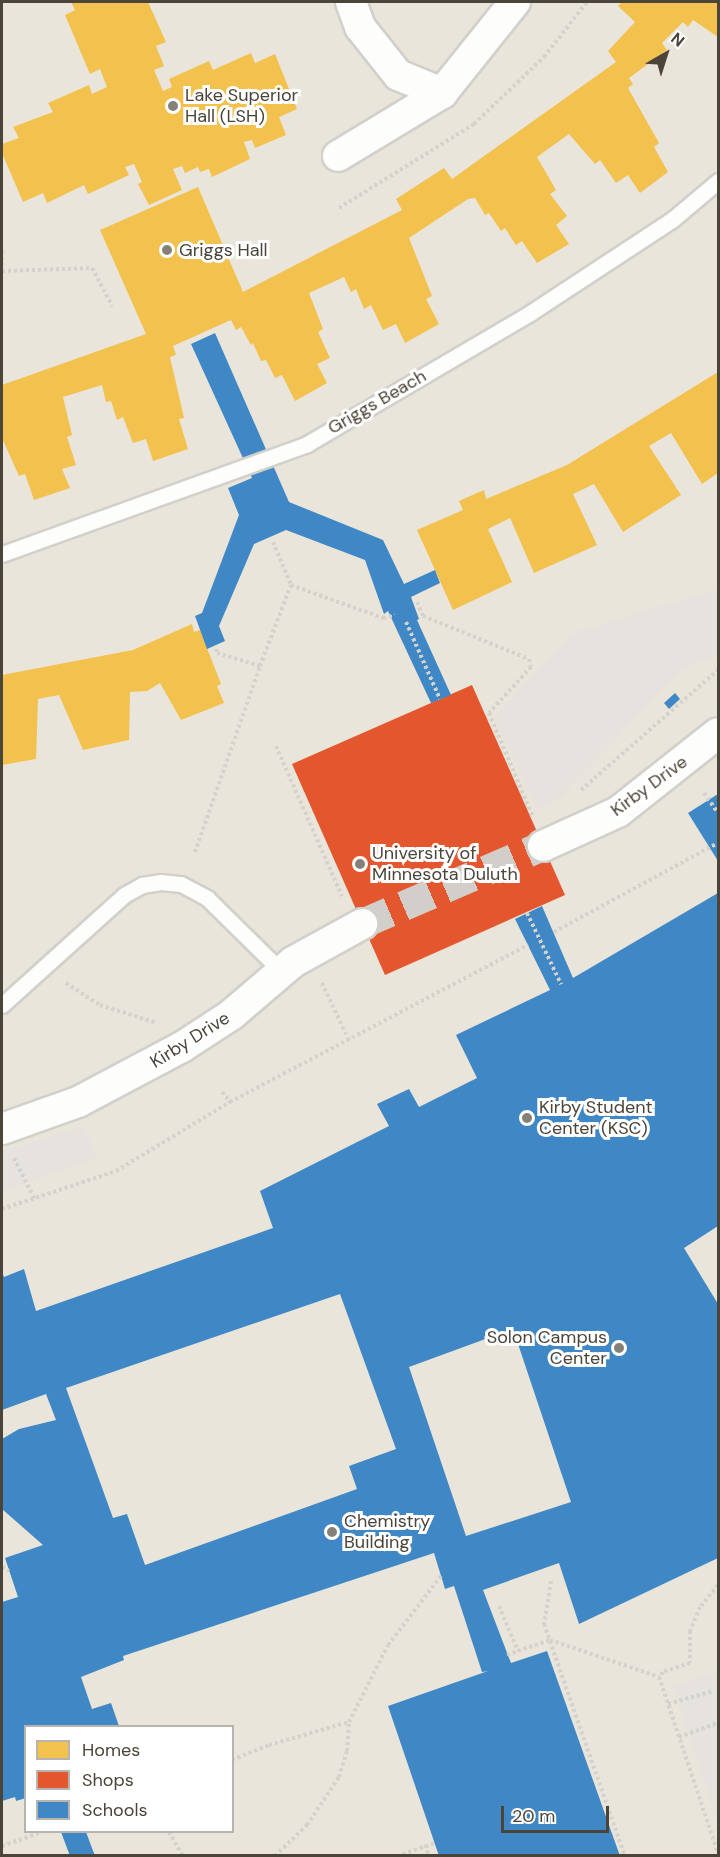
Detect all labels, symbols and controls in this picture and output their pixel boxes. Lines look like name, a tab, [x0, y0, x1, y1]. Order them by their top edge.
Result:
north arrow	[636, 24, 696, 84]
text: N	[666, 28, 689, 51]
place label: Lake Superior Hall (LSH)	[185, 85, 298, 128]
marker: Lake Superior Hall (LSH)	[166, 99, 180, 113]
place label: Griggs Hall	[179, 239, 268, 261]
marker: Griggs Hall	[160, 243, 174, 257]
street label: Griggs Beach	[324, 365, 430, 439]
street label: Kirby Drive	[606, 751, 692, 821]
place label: University of Minnesota Duluth	[372, 843, 518, 886]
marker: University of Minnesota Duluth	[353, 857, 367, 871]
street label: Kirby Drive	[146, 1007, 234, 1073]
place label: Kirby Student Center (KSC)	[539, 1097, 653, 1140]
marker: Kirby Student Center (KSC)	[520, 1111, 534, 1125]
place label: Solon Campus Center	[487, 1327, 607, 1370]
marker: Solon Campus Center	[612, 1341, 626, 1355]
place label: Chemistry Building	[344, 1511, 430, 1553]
marker: Chemistry Building	[325, 1525, 339, 1539]
legend	[24, 1725, 234, 1833]
text: Homes	[82, 1738, 140, 1762]
text: Shops	[82, 1768, 134, 1792]
scale bar	[504, 1794, 612, 1832]
text: Schools	[82, 1798, 147, 1822]
text: 20 m	[512, 1804, 555, 1828]

